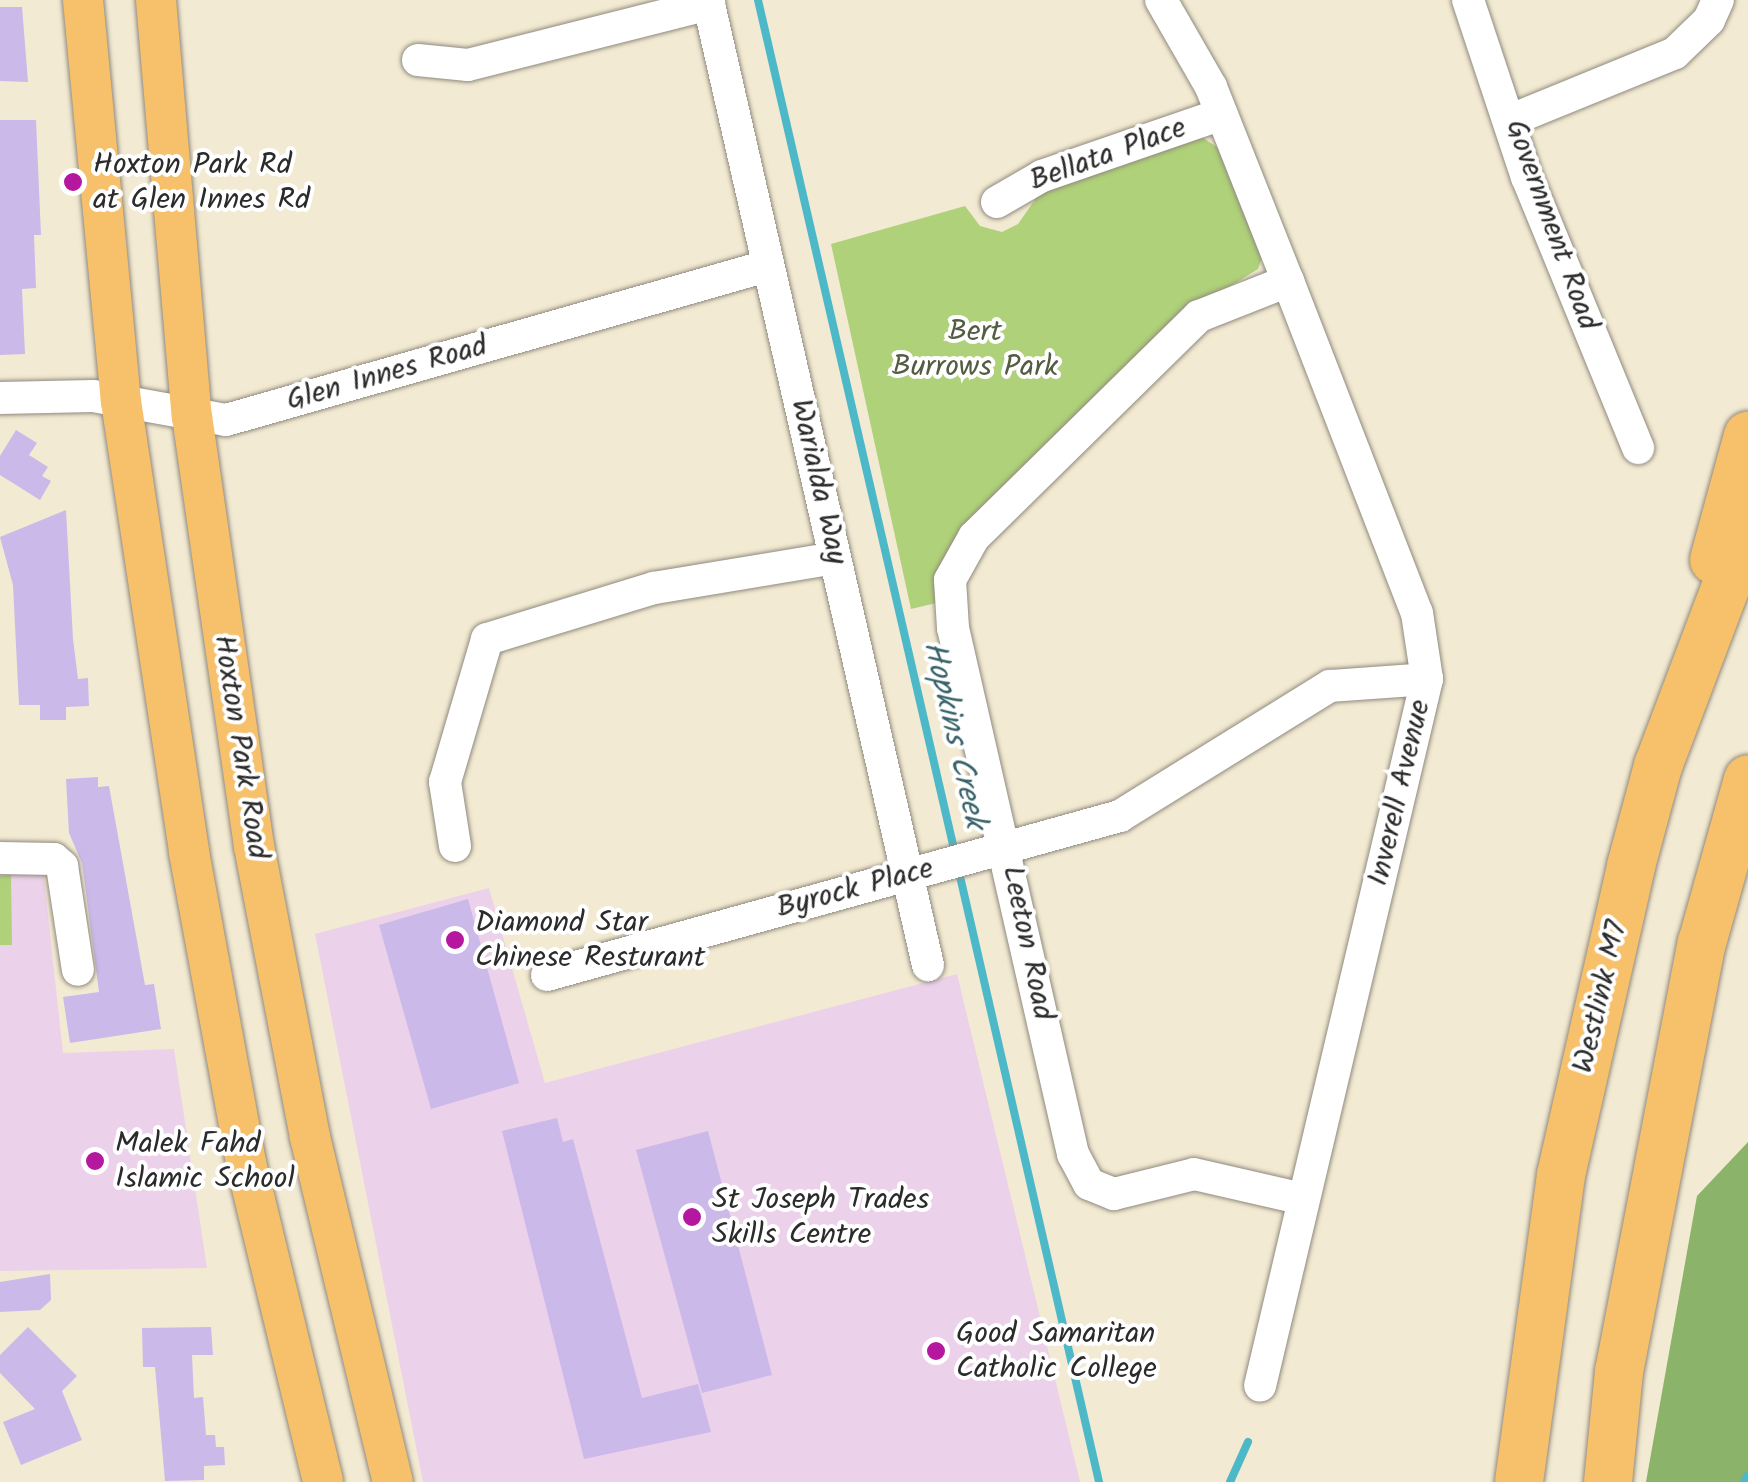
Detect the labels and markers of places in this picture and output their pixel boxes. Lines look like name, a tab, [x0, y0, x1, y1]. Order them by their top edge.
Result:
place label: Hoxton Park Rd at Glen Innes Rd	[93, 147, 310, 218]
marker: Hoxton Park Rd at Glen Innes Rd	[62, 171, 84, 193]
place label: Diamond Star Chinese Resturant	[475, 905, 705, 976]
marker: Diamond Star Chinese Resturant	[444, 929, 466, 951]
place label: Malek Fahd Islamic School	[115, 1126, 295, 1196]
marker: Malek Fahd Islamic School	[84, 1150, 106, 1172]
place label: St Joseph Trades Skills Centre	[712, 1182, 929, 1252]
marker: St Joseph Trades Skills Centre	[681, 1206, 703, 1228]
place label: Good Samaritan Catholic College	[956, 1316, 1157, 1386]
marker: Good Samaritan Catholic College	[925, 1340, 947, 1362]

